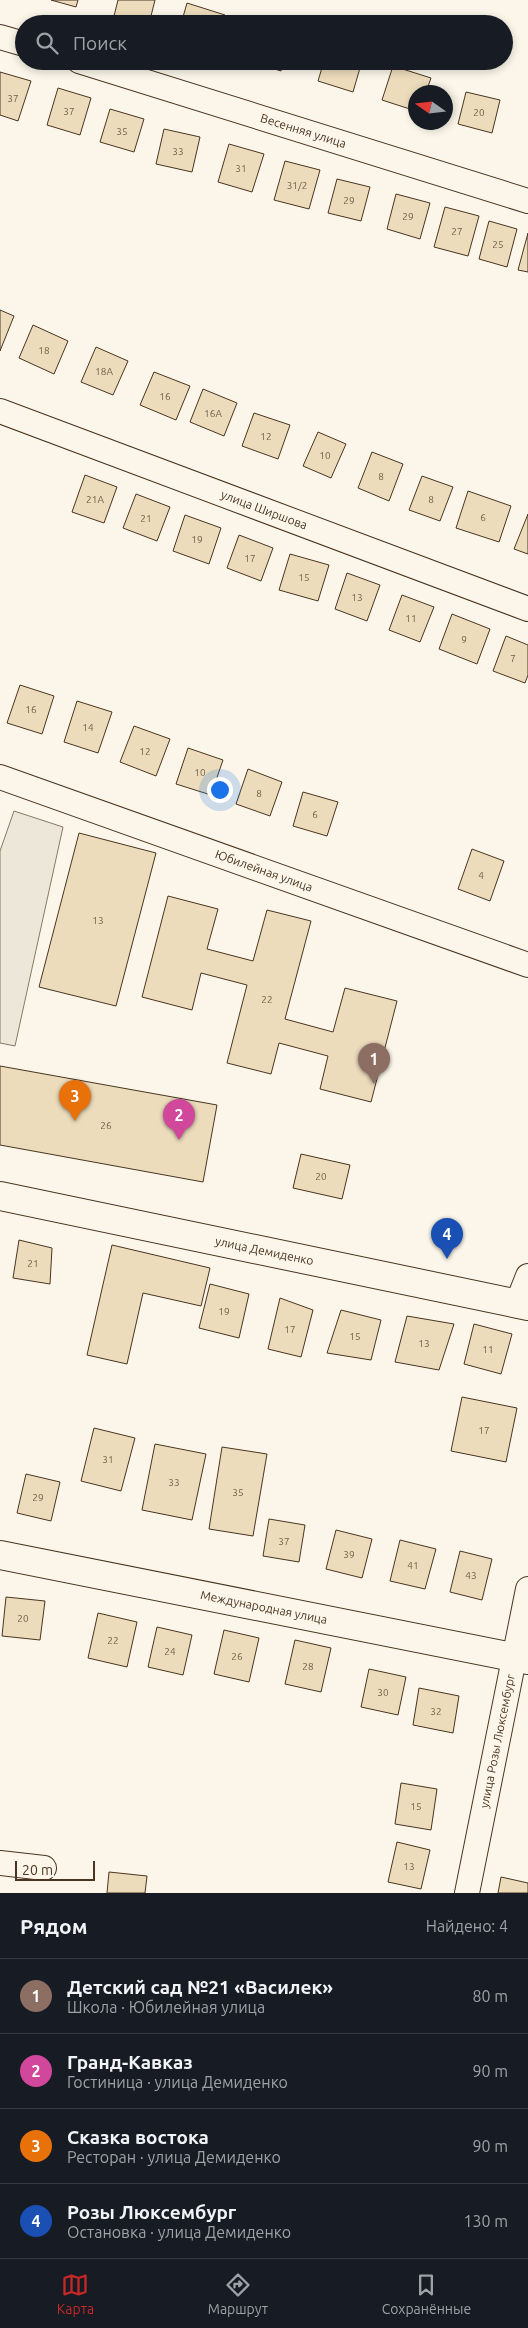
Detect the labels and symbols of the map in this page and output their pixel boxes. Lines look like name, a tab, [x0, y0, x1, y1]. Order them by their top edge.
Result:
north arrow	[408, 85, 453, 130]
house number: 37	[7, 93, 19, 104]
house number: 37	[63, 106, 75, 117]
house number: 20	[473, 107, 485, 118]
street label: Весенняя улица	[259, 111, 348, 150]
house number: 35	[116, 126, 128, 137]
house number: 33	[172, 146, 184, 157]
house number: 31	[235, 163, 247, 174]
house number: 31/2	[287, 180, 307, 191]
house number: 29	[343, 195, 355, 206]
house number: 29	[402, 211, 414, 222]
house number: 27	[451, 226, 463, 237]
house number: 25	[492, 239, 504, 250]
house number: 18	[38, 345, 50, 356]
house number: 18А	[95, 366, 113, 377]
house number: 16	[159, 391, 171, 402]
house number: 16А	[204, 408, 222, 419]
house number: 12	[260, 431, 272, 442]
house number: 10	[319, 450, 331, 461]
house number: 8	[378, 471, 384, 482]
street label: улица Ширшова	[219, 487, 309, 532]
house number: 21А	[86, 494, 104, 505]
house number: 8	[428, 494, 434, 505]
house number: 6	[480, 512, 486, 523]
house number: 21	[140, 513, 152, 524]
house number: 19	[191, 534, 203, 545]
house number: 17	[244, 553, 256, 564]
house number: 15	[298, 572, 310, 583]
house number: 13	[351, 592, 363, 603]
house number: 11	[405, 613, 417, 624]
house number: 9	[461, 634, 467, 645]
house number: 7	[510, 653, 516, 664]
house number: 16	[25, 704, 37, 715]
house number: 14	[82, 722, 94, 733]
house number: 12	[139, 746, 151, 757]
house number: 10	[194, 767, 206, 778]
your location	[207, 777, 233, 803]
house number: 8	[256, 788, 262, 799]
house number: 6	[312, 809, 318, 820]
street label: Юбилейная улица	[214, 847, 314, 894]
house number: 4	[478, 870, 484, 881]
house number: 13	[92, 915, 104, 926]
house number: 22	[261, 994, 273, 1005]
pin: 1	[358, 1043, 390, 1084]
pin: 3	[59, 1080, 91, 1121]
pin: 2	[163, 1099, 195, 1140]
house number: 26	[100, 1120, 112, 1131]
house number: 20	[315, 1171, 327, 1182]
pin: 4	[431, 1218, 463, 1259]
street label: улица Демиденко	[214, 1234, 315, 1267]
house number: 21	[27, 1258, 39, 1269]
house number: 19	[218, 1306, 230, 1317]
house number: 17	[284, 1324, 296, 1335]
house number: 15	[349, 1331, 361, 1342]
house number: 13	[418, 1338, 430, 1349]
house number: 11	[482, 1344, 494, 1355]
house number: 17	[478, 1425, 490, 1436]
house number: 31	[102, 1454, 114, 1465]
house number: 33	[168, 1477, 180, 1488]
house number: 35	[232, 1487, 244, 1498]
house number: 29	[32, 1492, 44, 1503]
house number: 37	[278, 1536, 290, 1547]
house number: 39	[343, 1549, 355, 1560]
house number: 41	[407, 1560, 419, 1571]
house number: 43	[465, 1570, 477, 1581]
street label: Международная улица	[199, 1588, 328, 1626]
house number: 20	[17, 1613, 29, 1624]
house number: 22	[107, 1635, 119, 1646]
house number: 24	[164, 1646, 176, 1657]
house number: 26	[231, 1651, 243, 1662]
house number: 28	[302, 1661, 314, 1672]
street label: улица Розы Люксембург	[477, 1673, 517, 1809]
house number: 30	[377, 1687, 389, 1698]
house number: 32	[430, 1706, 442, 1717]
house number: 15	[410, 1801, 422, 1812]
scale bar	[15, 1858, 95, 1881]
house number: 13	[403, 1861, 415, 1872]

